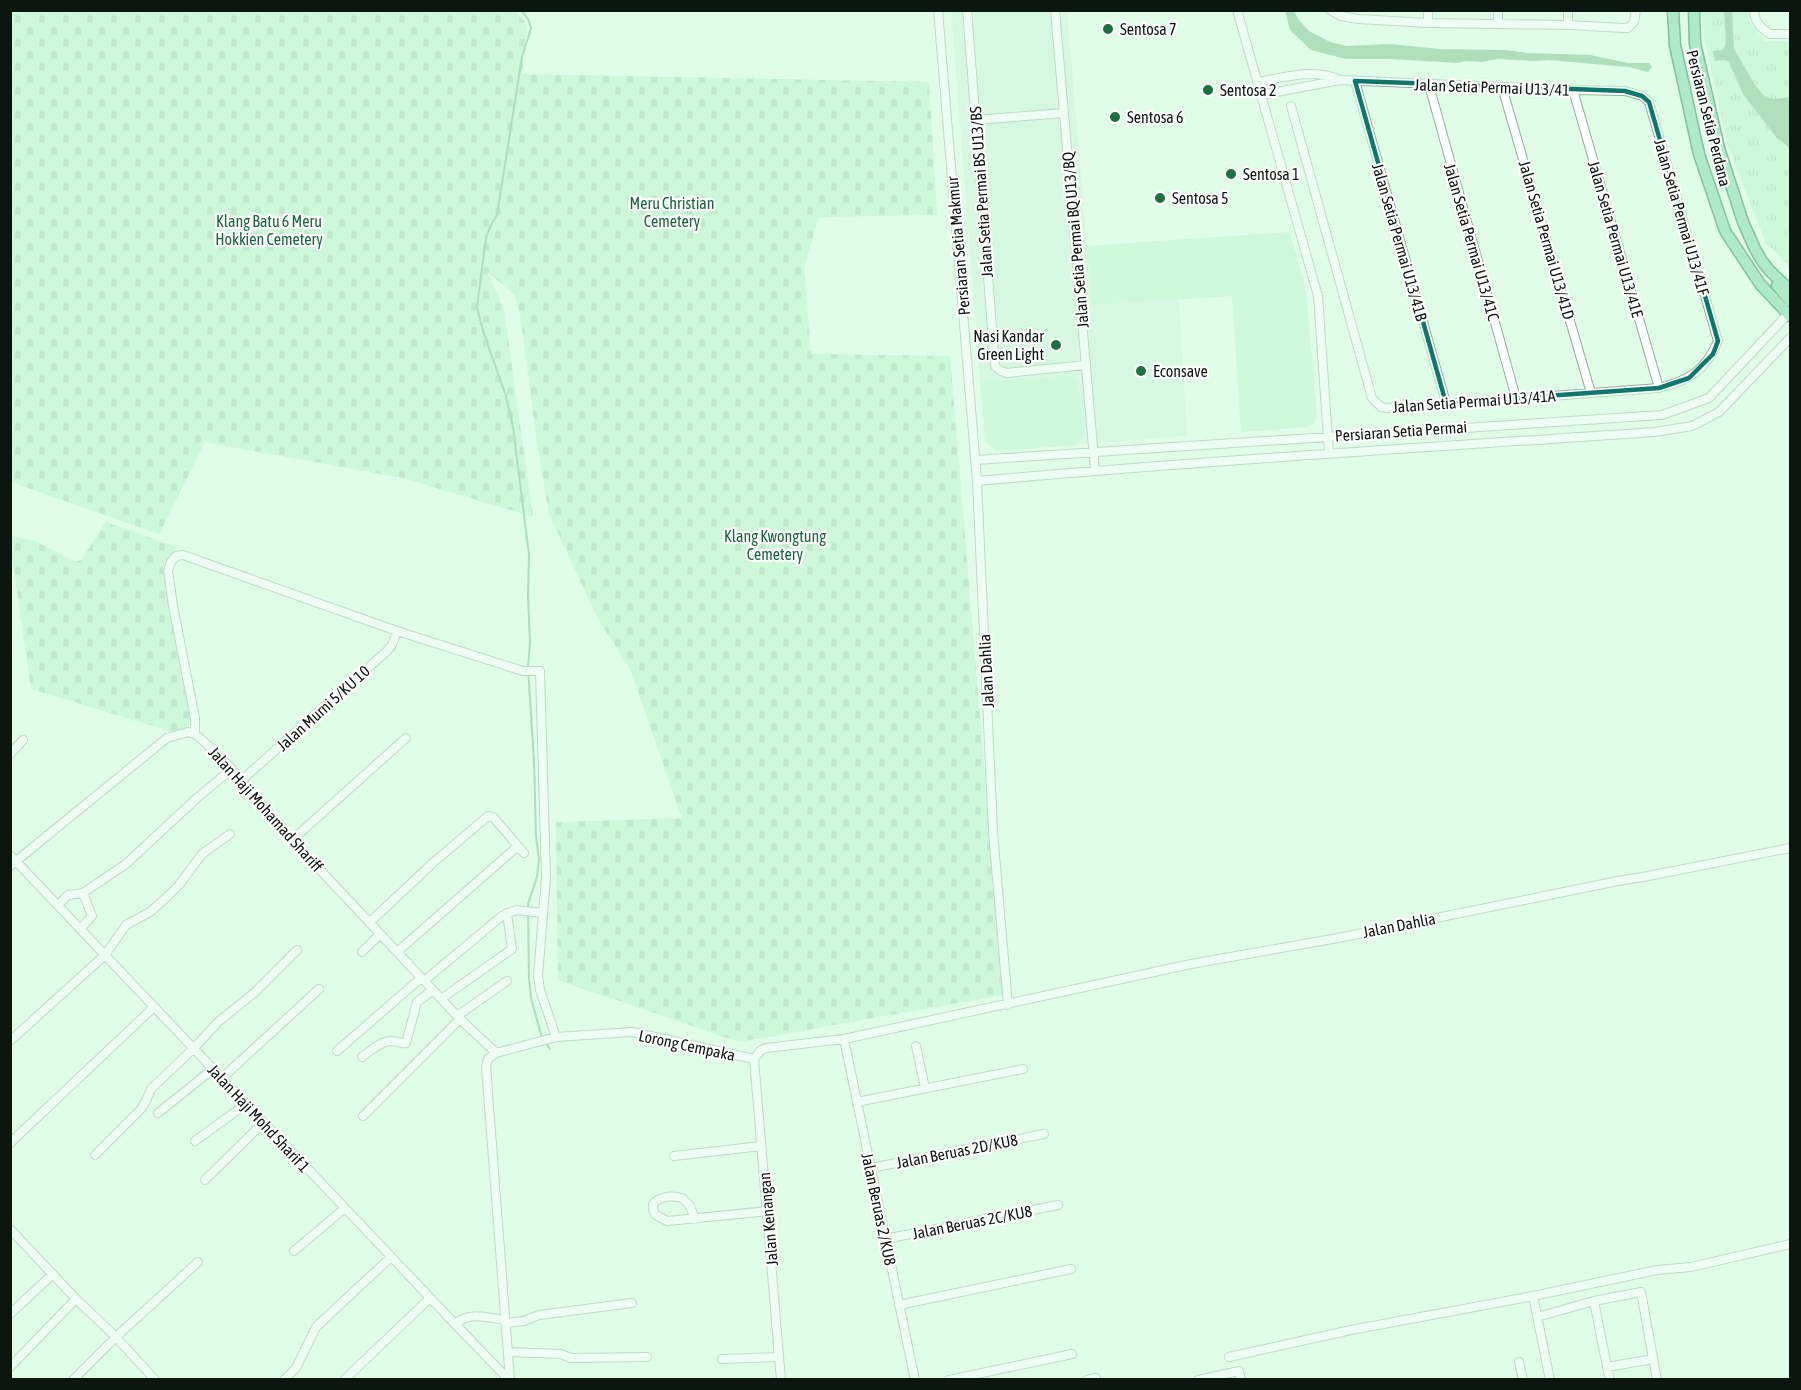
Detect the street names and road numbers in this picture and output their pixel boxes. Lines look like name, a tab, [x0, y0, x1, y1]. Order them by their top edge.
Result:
street label: Persiaran Setia Perdana	[1683, 48, 1735, 188]
street label: Jalan Setia Permai U13/41	[1414, 75, 1570, 99]
street label: Jalan Setia Permai BS U13/BS	[966, 106, 996, 278]
street label: Jalan Setia Permai U13/41F	[1651, 137, 1713, 298]
street label: Jalan Setia Permai BQ U13/BQ	[1058, 151, 1092, 329]
street label: Jalan Setia Permai U13/41D	[1516, 158, 1578, 322]
street label: Jalan Setia Permai U13/41E	[1585, 158, 1647, 320]
street label: Jalan Setia Permai U13/41B	[1369, 161, 1431, 323]
street label: Jalan Setia Permai U13/41C	[1441, 161, 1503, 323]
street label: Persiaran Setia Makmur	[943, 176, 973, 316]
street label: Jalan Setia Permai U13/41A	[1392, 386, 1556, 416]
street label: Persiaran Setia Permai	[1334, 417, 1468, 445]
street label: Jalan Dahlia	[975, 634, 997, 708]
street label: Jalan Murni 5/KU 10	[273, 662, 373, 754]
street label: Jalan Haji Mohamad Shariff	[204, 743, 327, 876]
street label: Jalan Dahlia	[1361, 909, 1437, 941]
street label: Lorong Cempaka	[637, 1026, 737, 1065]
street label: Jalan Haji Mohd Sharif 1	[204, 1060, 314, 1176]
street label: Jalan Beruas 2D/KU8	[895, 1130, 1019, 1172]
street label: Jalan Beruas 2/KU8	[858, 1151, 900, 1267]
street label: Jalan Kenangan	[755, 1171, 782, 1266]
street label: Jalan Beruas 2C/KU8	[911, 1202, 1033, 1242]

